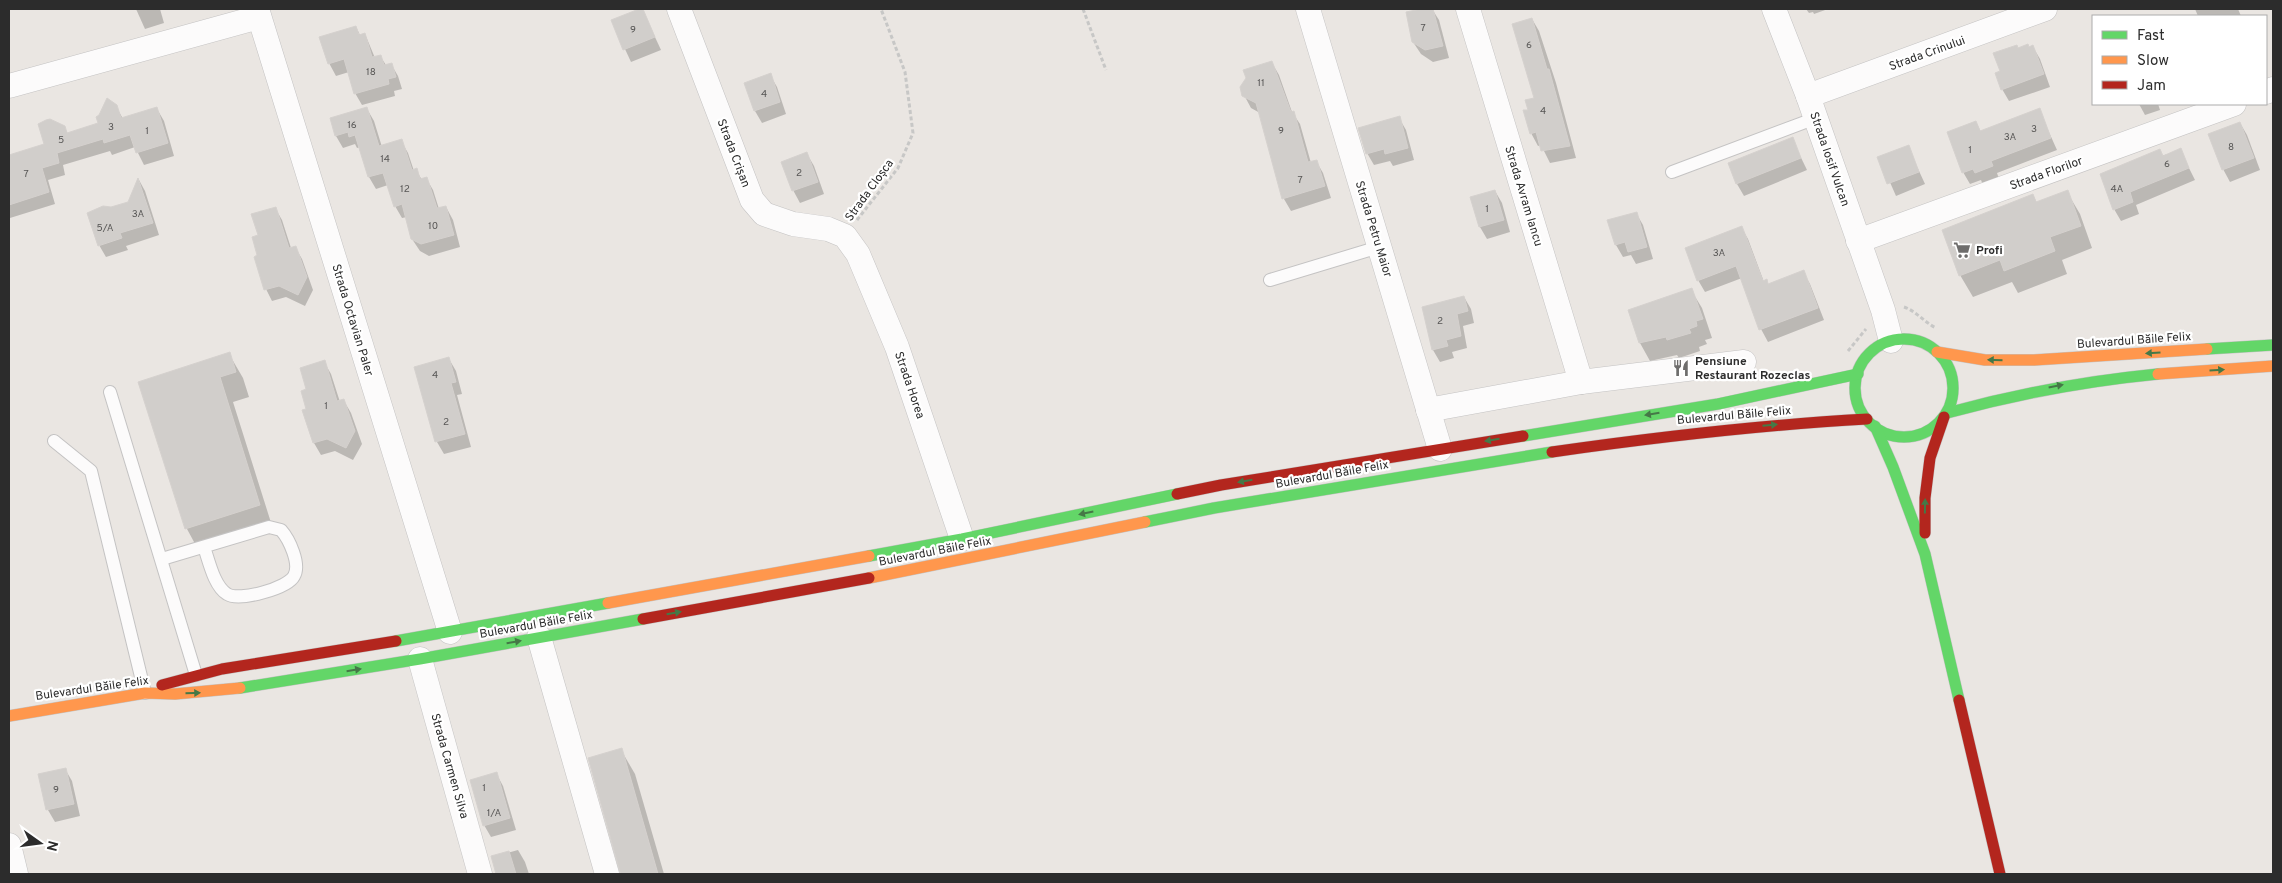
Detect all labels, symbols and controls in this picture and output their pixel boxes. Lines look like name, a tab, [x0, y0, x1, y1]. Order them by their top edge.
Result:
legend	[2092, 15, 2267, 105]
house number: 7	[1420, 22, 1426, 35]
house number: 9	[630, 24, 636, 37]
text: Fast	[2137, 27, 2165, 46]
street label: Strada Crinului	[1887, 33, 1968, 75]
house number: 6	[1526, 39, 1532, 52]
text: Slow	[2137, 52, 2169, 71]
house number: 18	[366, 66, 376, 79]
house number: 11	[1257, 77, 1265, 90]
text: Jam	[2137, 77, 2166, 96]
house number: 4	[761, 88, 767, 101]
house number: 4	[1540, 105, 1546, 118]
street label: Strada Iosif Vulcan	[1805, 110, 1853, 209]
street label: Strada Crișan	[713, 117, 753, 190]
house number: 16	[347, 119, 357, 132]
house number: 3	[108, 121, 114, 134]
house number: 3	[2031, 123, 2037, 136]
house number: 1	[145, 125, 149, 138]
house number: 9	[1278, 125, 1284, 138]
house number: 3A	[2004, 131, 2017, 144]
house number: 5	[58, 134, 64, 147]
house number: 8	[2228, 141, 2234, 154]
street label: Strada Avram Iancu	[1500, 144, 1546, 248]
house number: 1	[1968, 144, 1972, 157]
house number: 14	[380, 153, 390, 166]
street label: Strada Florilor	[2008, 153, 2085, 195]
street label: Strada Cloșca	[842, 156, 898, 225]
house number: 6	[2164, 158, 2170, 171]
house number: 2	[796, 167, 802, 180]
house number: 7	[23, 168, 29, 181]
house number: 7	[1297, 174, 1303, 187]
street label: Strada Petru Maior	[1351, 179, 1395, 280]
house number: 12	[400, 183, 410, 196]
house number: 4A	[2111, 183, 2124, 196]
house number: 1	[1485, 203, 1489, 216]
house number: 3A	[132, 208, 145, 221]
house number: 10	[428, 220, 438, 233]
house number: 5/A	[96, 222, 114, 235]
supermarket icon: Profi	[1952, 240, 1972, 260]
place label: Profi	[1976, 243, 2003, 259]
house number: 3A	[1713, 247, 1726, 260]
street label: Strada Octavian Paler	[327, 262, 377, 379]
house number: 2	[1437, 315, 1443, 328]
street label: Bulevardul Băile Felix	[2076, 329, 2192, 353]
street label: Strada Horea	[890, 350, 928, 421]
one-way arrow	[2145, 350, 2161, 358]
place label: Pensiune Restaurant Rozeclas	[1695, 354, 1810, 384]
one-way arrow	[1987, 356, 2003, 364]
restaurant icon: Pensiune Restaurant Rozeclas	[1671, 358, 1691, 378]
one-way arrow	[2209, 365, 2225, 373]
house number: 4	[432, 369, 438, 382]
one-way arrow	[2048, 382, 2064, 390]
house number: 1	[324, 400, 328, 413]
street label: Bulevardul Băile Felix	[1676, 403, 1792, 429]
one-way arrow	[1644, 411, 1660, 419]
house number: 2	[443, 416, 449, 429]
one-way arrow	[1762, 421, 1778, 429]
one-way arrow	[1484, 436, 1500, 444]
street label: Bulevardul Băile Felix	[1274, 457, 1390, 493]
one-way arrow	[1237, 477, 1253, 485]
one-way arrow	[1921, 497, 1929, 513]
one-way arrow	[1079, 509, 1094, 517]
street label: Bulevardul Băile Felix	[877, 533, 993, 571]
street label: Bulevardul Băile Felix	[478, 607, 594, 643]
one-way arrow	[666, 609, 682, 617]
one-way arrow	[506, 637, 522, 645]
one-way arrow	[346, 665, 362, 673]
street label: Bulevardul Băile Felix	[34, 673, 150, 705]
one-way arrow	[186, 689, 202, 697]
street label: Strada Carmen Silva	[426, 712, 472, 821]
house number: 1	[482, 782, 486, 795]
house number: 9	[53, 784, 59, 797]
house number: 1/A	[487, 807, 502, 820]
north arrow	[15, 818, 65, 868]
text: N	[42, 839, 61, 853]

